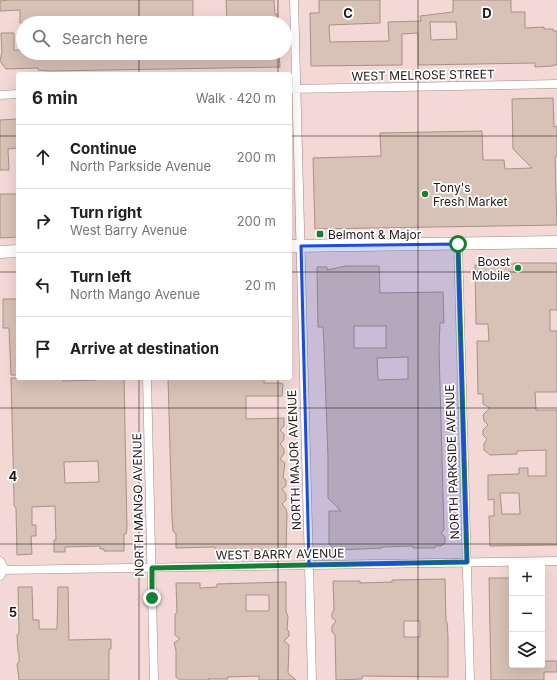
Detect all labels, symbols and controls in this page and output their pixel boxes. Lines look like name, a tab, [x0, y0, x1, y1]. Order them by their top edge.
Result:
text: C	[343, 5, 353, 21]
text: D	[482, 5, 492, 21]
search box	[16, 16, 292, 60]
icon: search	[30, 27, 52, 49]
text: Search here	[62, 29, 148, 48]
street label: WEST MELROSE STREET	[351, 66, 495, 84]
text: 6 min	[32, 88, 78, 108]
text: Walk · 420 m	[196, 90, 276, 106]
text: Continue	[70, 139, 137, 158]
icon: ahead	[32, 146, 54, 168]
text: 200 m	[237, 149, 276, 165]
text: North Parkside Avenue	[70, 158, 211, 174]
place label: Tony's Fresh Market	[433, 180, 507, 209]
marker: Tony's Fresh Market	[420, 189, 430, 199]
text: Turn right	[70, 203, 142, 222]
icon: right	[32, 210, 54, 232]
text: 200 m	[237, 213, 276, 229]
text: West Barry Avenue	[70, 222, 187, 238]
place label: Belmont & Major	[328, 227, 422, 242]
marker: Belmont & Major	[315, 229, 325, 239]
route start	[449, 235, 467, 253]
place label: Boost Mobile	[472, 254, 510, 283]
marker: Boost Mobile	[513, 263, 523, 273]
text: Turn left	[70, 267, 131, 286]
icon: left	[32, 274, 54, 296]
text: 20 m	[245, 277, 276, 293]
text: North Mango Avenue	[70, 286, 200, 302]
icon: arrive	[32, 338, 54, 360]
text: Arrive at destination	[70, 339, 219, 358]
street label: NORTH PARKSIDE AVENUE	[442, 384, 462, 540]
street label: NORTH MAJOR AVENUE	[284, 390, 304, 530]
street label: NORTH MANGO AVENUE	[129, 433, 147, 577]
text: 4	[9, 468, 18, 484]
street label: WEST BARRY AVENUE	[215, 545, 345, 563]
map controls	[509, 560, 545, 668]
button: +	[509, 560, 545, 596]
route end	[143, 589, 161, 607]
button: −	[509, 596, 545, 632]
text: 5	[9, 604, 17, 620]
button: layers	[509, 632, 545, 668]

